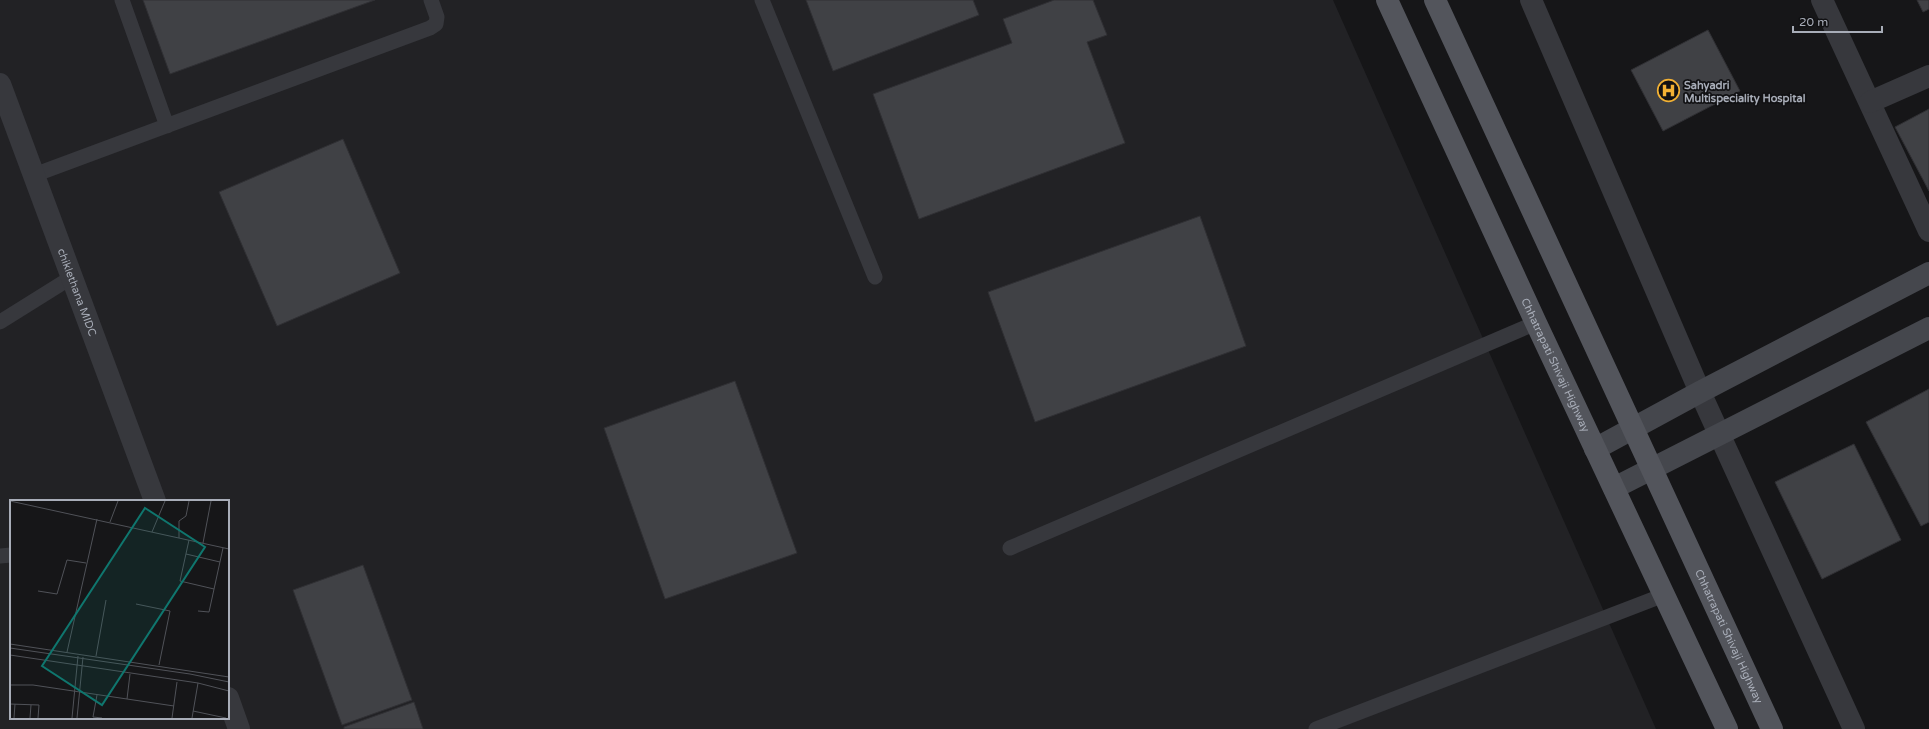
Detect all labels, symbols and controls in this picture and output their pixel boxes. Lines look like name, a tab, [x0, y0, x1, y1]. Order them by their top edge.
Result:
scale bar	[1793, 8, 1882, 34]
text: 20 m	[1799, 15, 1828, 29]
hospital icon: Sahyadri Multispeciality Hospital	[1655, 78, 1681, 104]
place label: Sahyadri Multispeciality Hospital	[1684, 79, 1806, 106]
street label: chiklethana MIDC	[55, 246, 100, 338]
street label: Chhatrapati Shivaji Highway	[1519, 296, 1593, 434]
inset map	[10, 500, 229, 719]
street label: Chhatrapati Shivaji Highway	[1693, 567, 1766, 705]

